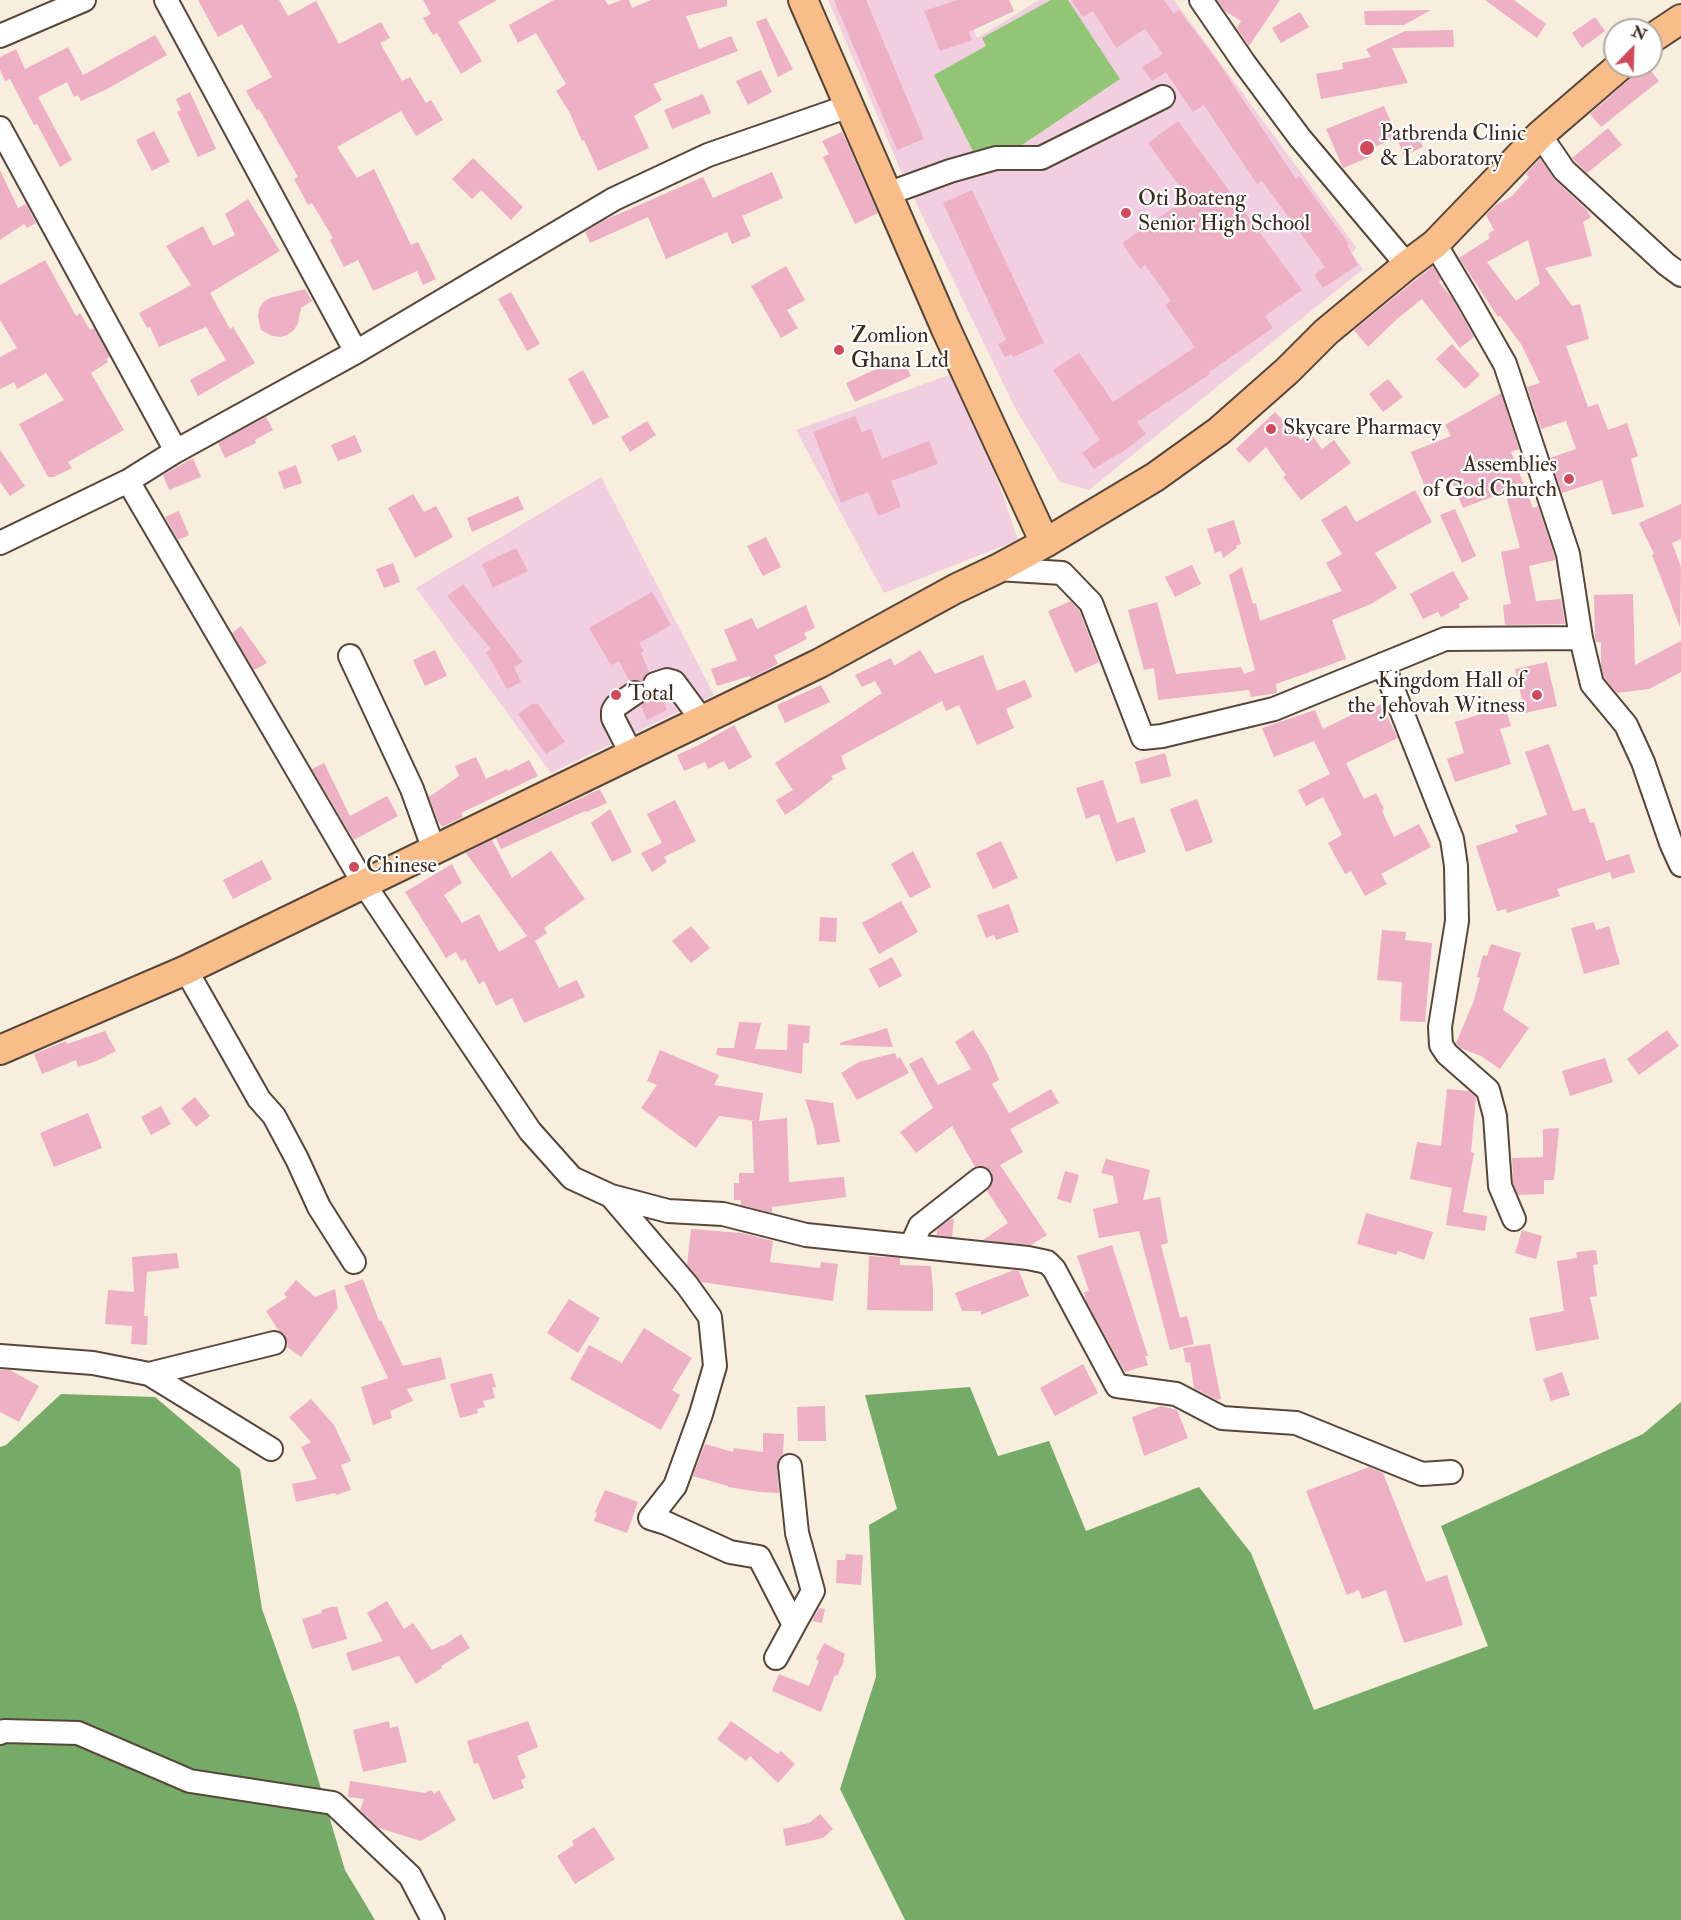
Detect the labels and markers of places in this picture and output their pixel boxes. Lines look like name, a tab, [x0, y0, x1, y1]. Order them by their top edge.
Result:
place label: Patbrenda Clinic & Laboratory	[1380, 122, 1526, 174]
marker: Patbrenda Clinic & Laboratory	[1358, 139, 1376, 157]
place label: Oti Boateng Senior High School	[1138, 187, 1310, 238]
marker: Oti Boateng Senior High School	[1119, 206, 1133, 220]
place label: Zomlion Ghana Ltd	[851, 324, 949, 376]
marker: Zomlion Ghana Ltd	[832, 343, 846, 357]
place label: Skycare Pharmacy	[1283, 416, 1441, 442]
marker: Skycare Pharmacy	[1264, 422, 1278, 436]
place label: Assemblies of God Church	[1423, 453, 1557, 505]
marker: Assemblies of God Church	[1562, 472, 1576, 486]
place label: Kingdom Hall of the Jehovah Witness	[1347, 669, 1525, 720]
place label: Total	[628, 682, 674, 708]
marker: Total	[609, 688, 623, 702]
marker: Kingdom Hall of the Jehovah Witness	[1530, 688, 1544, 702]
place label: Chinese	[366, 854, 437, 880]
marker: Chinese	[347, 860, 361, 874]

